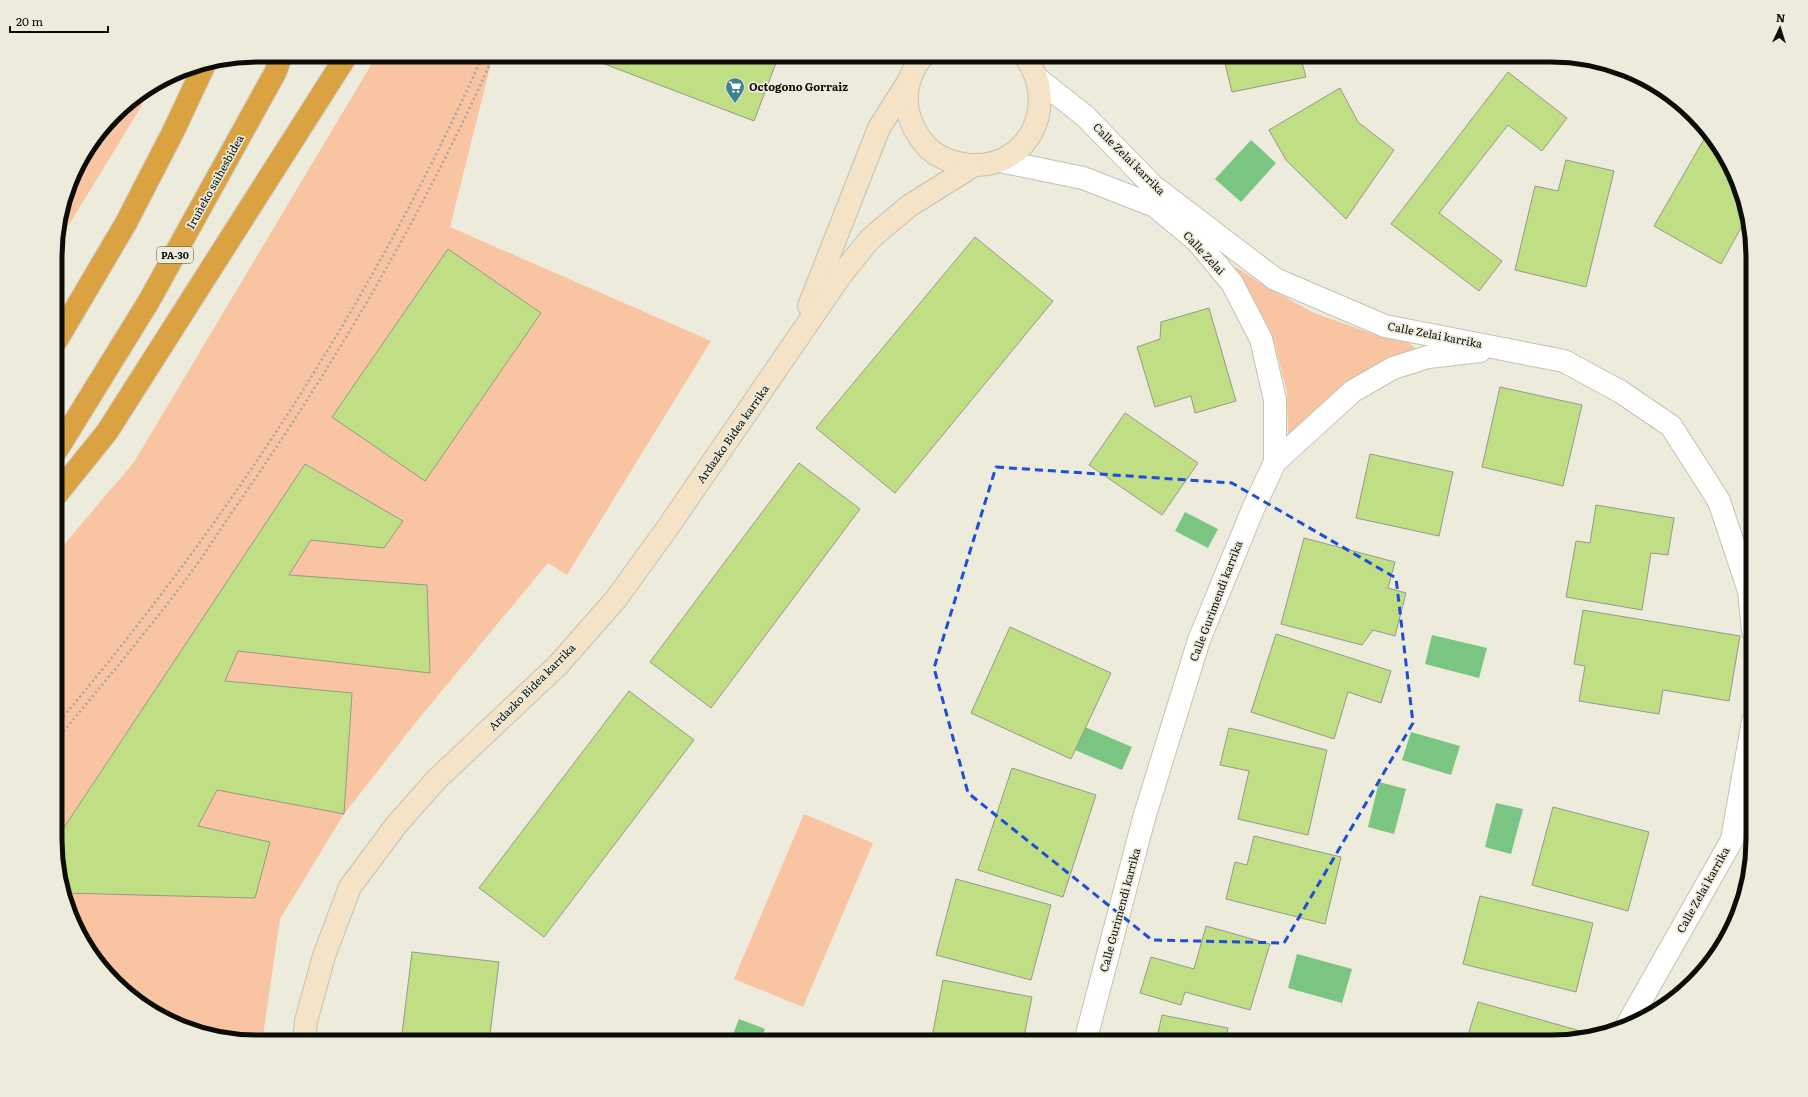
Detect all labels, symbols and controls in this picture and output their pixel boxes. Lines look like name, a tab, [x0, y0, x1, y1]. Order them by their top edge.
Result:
scale bar	[10, 8, 108, 34]
north arrow	[1760, 8, 1800, 48]
text: N	[1776, 9, 1786, 25]
text: 20 m	[16, 12, 43, 30]
supermarket icon: Octogono Gorraiz	[724, 76, 746, 104]
place label: Octogono Gorraiz	[749, 78, 848, 94]
street label: Calle Zelai karrika	[1090, 119, 1169, 198]
street label: Iruñeko saihesbidea	[182, 132, 247, 231]
street label: Calle Zelai	[1180, 227, 1229, 278]
road number: PA-30	[157, 247, 193, 263]
street label: Calle Zelai karrika	[1386, 317, 1484, 351]
street label: Ardazko Bidea karrika	[692, 381, 772, 486]
street label: Calle Gurimendi karrika	[1185, 538, 1245, 663]
street label: Ardazko Bidea karrika	[484, 639, 578, 733]
street label: Calle Zelai karrika	[1672, 844, 1732, 935]
street label: Calle Gurimendi karrika	[1095, 846, 1143, 974]

